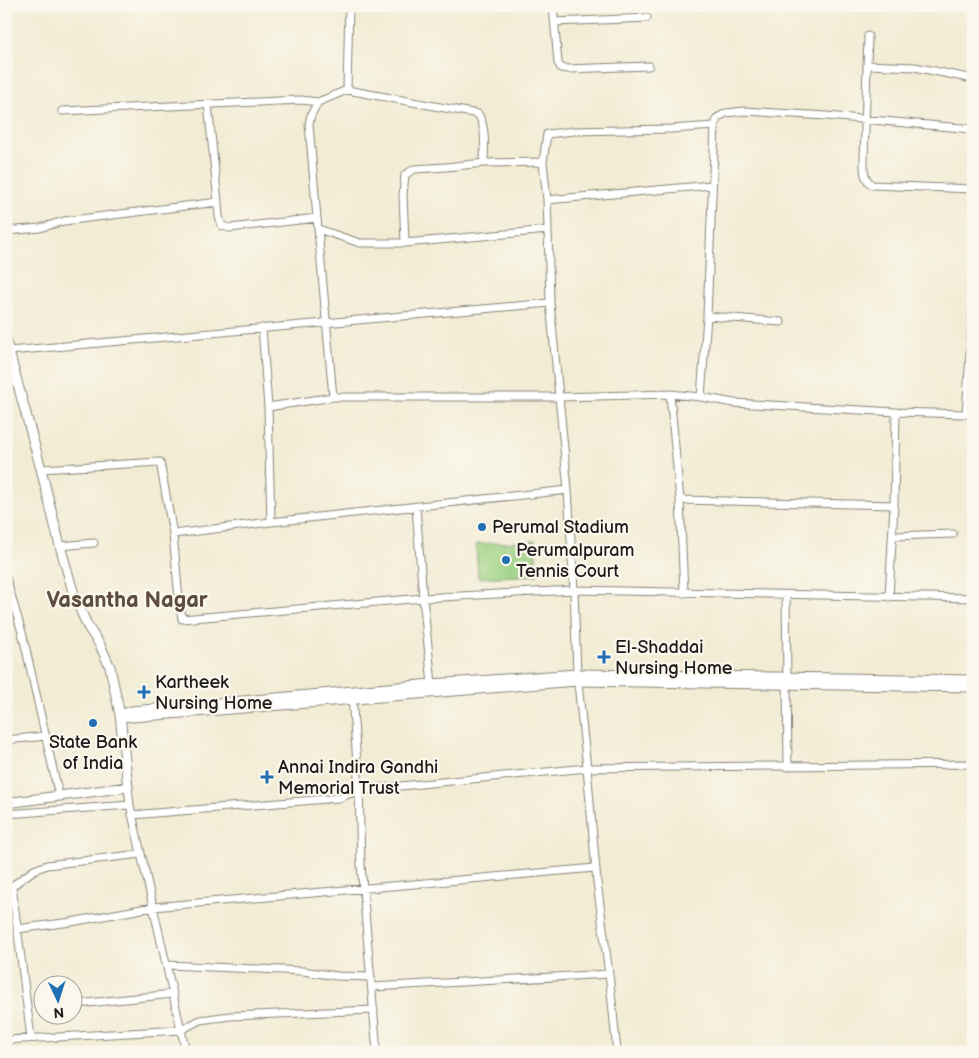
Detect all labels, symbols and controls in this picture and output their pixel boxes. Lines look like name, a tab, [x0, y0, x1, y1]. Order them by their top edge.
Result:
place label: Perumal Stadium	[492, 517, 629, 538]
marker: Perumal Stadium	[476, 521, 488, 533]
place label: Perumalpuram Tennis Court	[516, 540, 634, 582]
marker: Perumalpuram Tennis Court	[500, 554, 512, 566]
district label: Vasantha Nagar	[46, 587, 208, 614]
place label: El-Shaddai Nursing Home	[615, 637, 733, 679]
marker: El-Shaddai Nursing Home	[597, 650, 611, 664]
place label: Kartheek Nursing Home	[155, 672, 273, 714]
marker: Kartheek Nursing Home	[137, 685, 151, 699]
marker: State Bank of India	[87, 717, 99, 729]
place label: State Bank of India	[49, 732, 137, 774]
place label: Annai Indira Gandhi Memorial Trust	[278, 757, 438, 799]
marker: Annai Indira Gandhi Memorial Trust	[260, 770, 274, 784]
north arrow	[32, 976, 82, 1026]
text: N	[53, 1004, 65, 1021]

